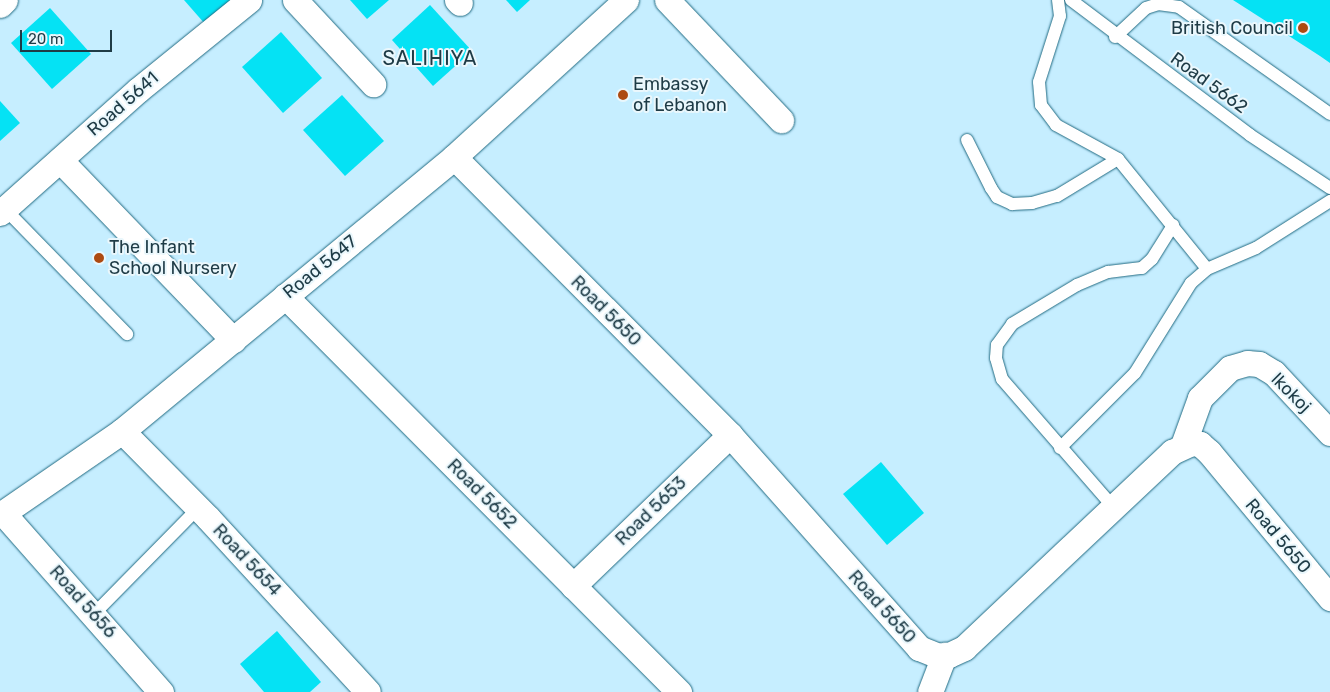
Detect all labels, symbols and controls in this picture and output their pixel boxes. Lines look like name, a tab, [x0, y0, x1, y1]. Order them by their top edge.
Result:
place label: British Council	[1171, 17, 1293, 39]
scale bar	[22, 20, 115, 52]
marker: British Council	[1297, 22, 1309, 34]
text: 20 m	[28, 30, 63, 48]
district label: SALIHIYA	[382, 46, 478, 70]
street label: Road 5662	[1166, 48, 1252, 118]
street label: Road 5641	[83, 67, 163, 141]
place label: Embassy of Lebanon	[633, 74, 727, 116]
marker: Embassy of Lebanon	[617, 89, 629, 101]
street label: Road 5647	[279, 231, 361, 303]
place label: The Infant School Nursery	[109, 237, 237, 280]
marker: The Infant School Nursery	[93, 252, 105, 264]
street label: Road 5650	[566, 271, 646, 351]
street label: lkokoj	[1267, 369, 1315, 417]
street label: Road 5652	[443, 455, 521, 533]
street label: Road 5653	[611, 472, 691, 550]
street label: Road 5650	[1241, 494, 1315, 578]
street label: Road 5654	[208, 520, 286, 600]
street label: Road 5656	[45, 561, 121, 643]
street label: Road 5650	[844, 566, 920, 648]

